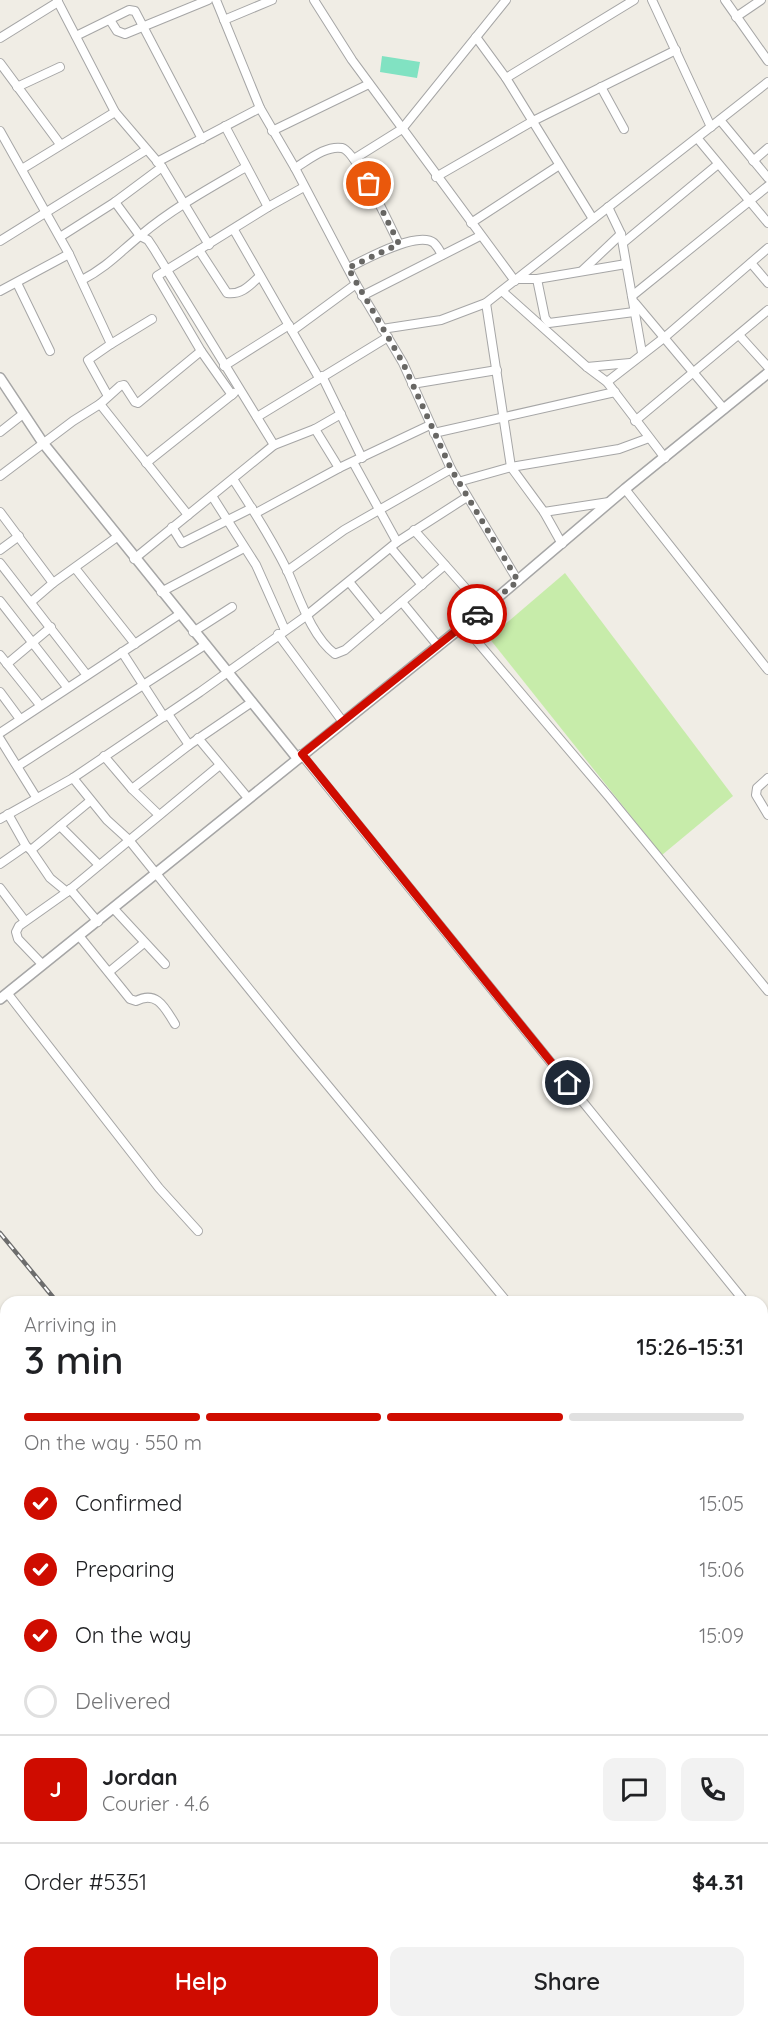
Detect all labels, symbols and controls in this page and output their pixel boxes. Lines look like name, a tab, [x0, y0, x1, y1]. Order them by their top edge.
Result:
pin	[343, 158, 394, 209]
icon: bag	[352, 167, 385, 200]
courier	[447, 584, 507, 644]
icon: car	[461, 598, 494, 631]
pin	[542, 1057, 593, 1108]
icon: home	[551, 1066, 584, 1099]
text: Arriving in	[24, 1312, 117, 1337]
text: 15:26–15:31	[637, 1333, 744, 1361]
text: 3 min	[24, 1335, 123, 1384]
text: On the way · 550 m	[24, 1430, 202, 1455]
icon: check	[24, 1487, 57, 1520]
text: Confirmed	[75, 1489, 182, 1517]
text: 15:05	[699, 1491, 744, 1516]
icon: check	[24, 1553, 57, 1586]
text: Preparing	[75, 1555, 175, 1583]
text: 15:06	[699, 1557, 744, 1582]
icon: check	[24, 1619, 57, 1652]
text: On the way	[75, 1621, 191, 1649]
text: 15:09	[699, 1623, 744, 1648]
text: Delivered	[75, 1687, 171, 1715]
button: chat	[603, 1758, 666, 1821]
button: phone	[681, 1758, 744, 1821]
text: Jordan	[102, 1763, 178, 1791]
text: J	[49, 1775, 62, 1803]
text: Courier · 4.6	[102, 1791, 209, 1816]
text: Order #5351	[24, 1868, 147, 1896]
text: $4.31	[692, 1868, 744, 1896]
button: Help	[24, 1947, 378, 2016]
button: Share	[390, 1947, 744, 2016]

